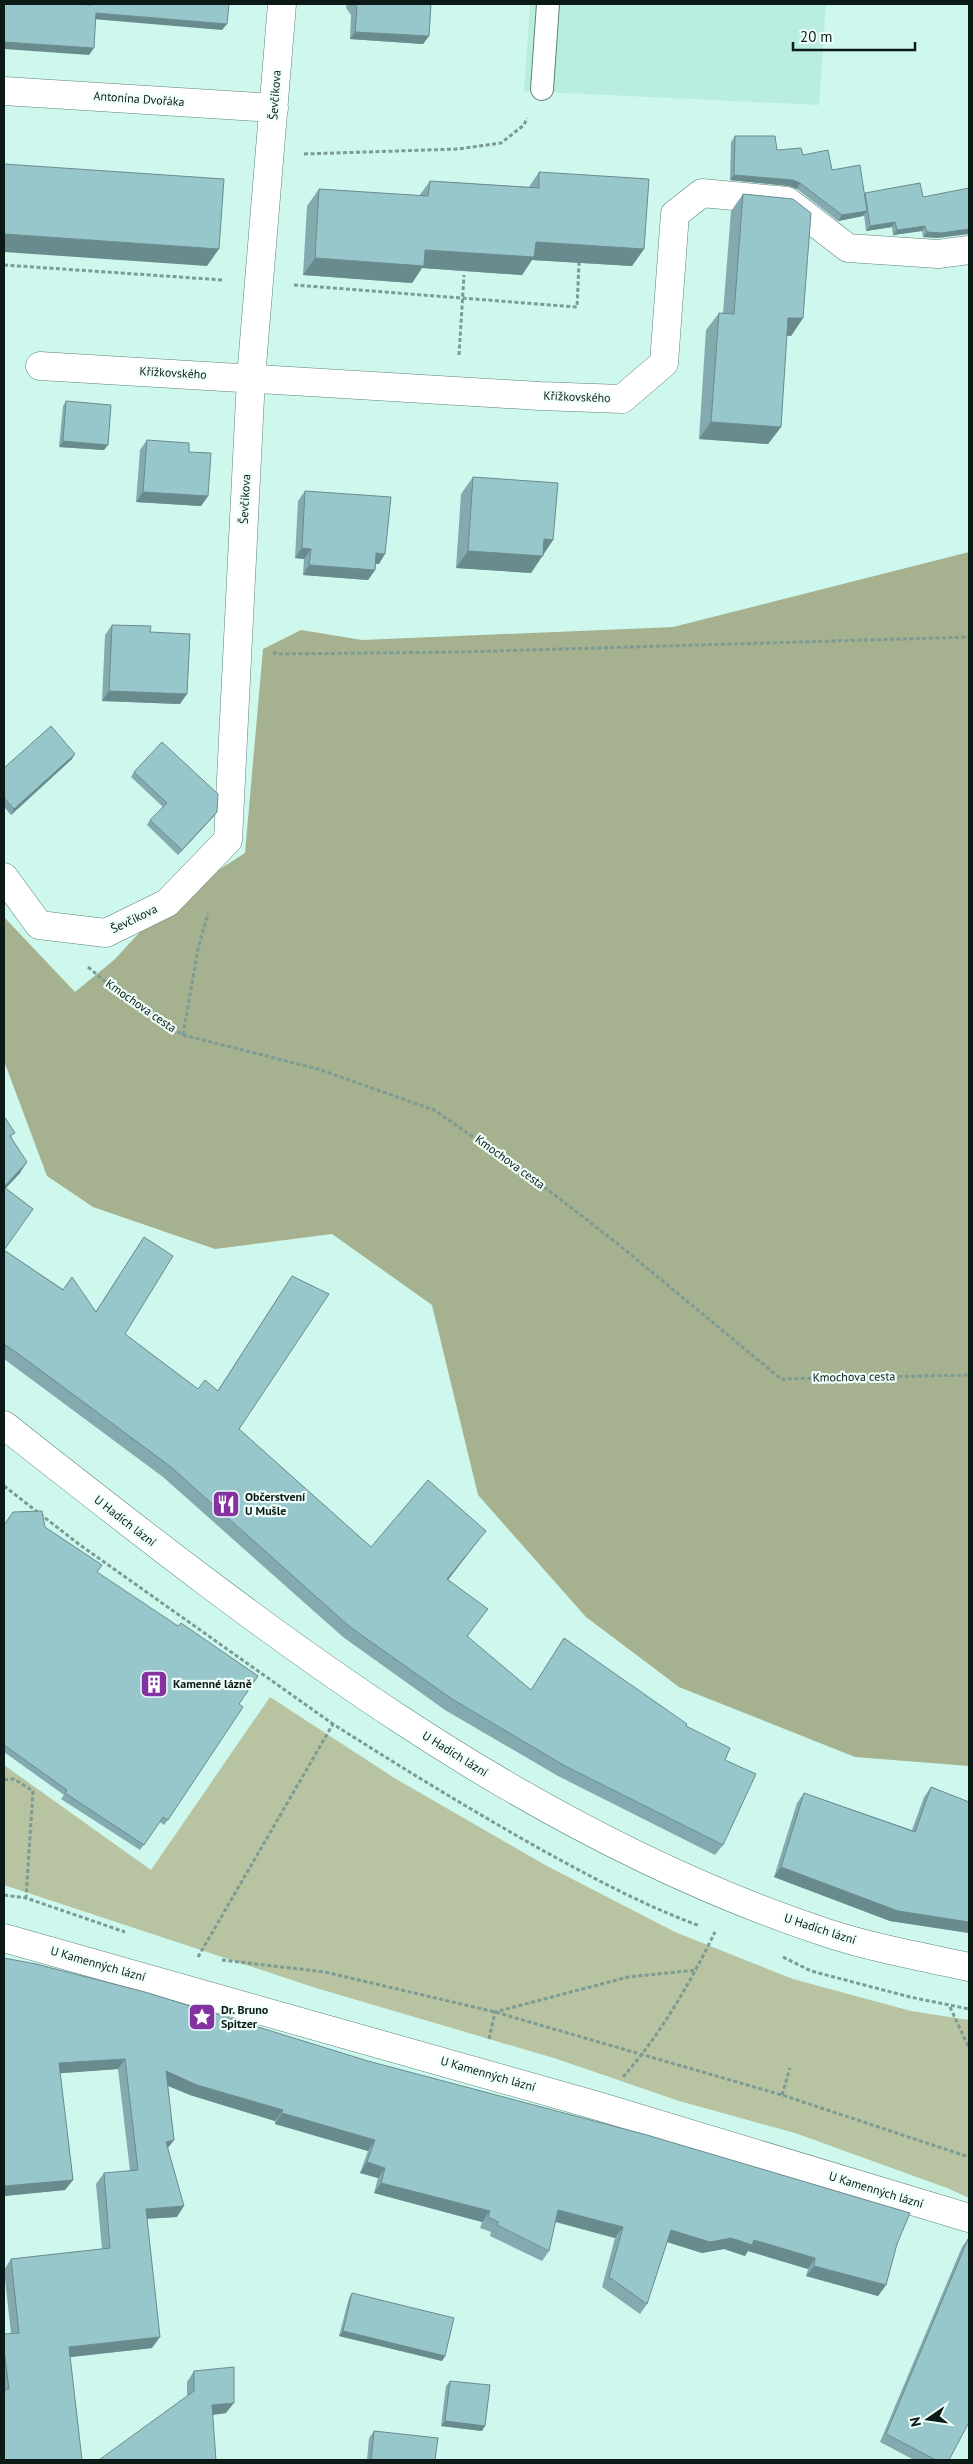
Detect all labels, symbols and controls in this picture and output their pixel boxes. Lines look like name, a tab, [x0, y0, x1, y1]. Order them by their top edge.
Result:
scale bar	[793, 20, 916, 52]
text: 20 m	[800, 27, 833, 46]
street label: Ševčíkova	[265, 69, 284, 120]
street label: Antonína Dvořáka	[93, 88, 185, 109]
street label: Křížkovského	[139, 363, 207, 382]
street label: Křížkovského	[543, 388, 611, 405]
street label: Ševčíkova	[236, 474, 253, 524]
street label: Ševčíkova	[108, 901, 160, 936]
street label: Kmochova cesta	[103, 976, 179, 1035]
street label: Kmochova cesta	[472, 1131, 548, 1192]
street label: Kmochova cesta	[813, 1368, 895, 1385]
restaurant icon: Občerstvení U Mušle	[211, 1489, 241, 1519]
place label: Občerstvení U Mušle	[245, 1489, 306, 1518]
street label: U Hadích lázní	[91, 1492, 159, 1549]
building icon: Kamenné lázně	[139, 1669, 169, 1699]
place label: Kamenné lázně	[173, 1676, 252, 1691]
street label: U Hadích lázní	[420, 1727, 491, 1780]
street label: U Hadích lázní	[782, 1910, 858, 1947]
street label: U Kamenných lázní	[49, 1943, 147, 1984]
place icon: Dr. Bruno Spitzer	[187, 2002, 217, 2032]
place label: Dr. Bruno Spitzer	[221, 2002, 269, 2031]
street label: U Kamenných lázní	[439, 2053, 537, 2094]
street label: U Kamenných lázní	[827, 2168, 925, 2211]
north arrow	[903, 2394, 953, 2444]
text: N	[906, 2415, 925, 2428]

